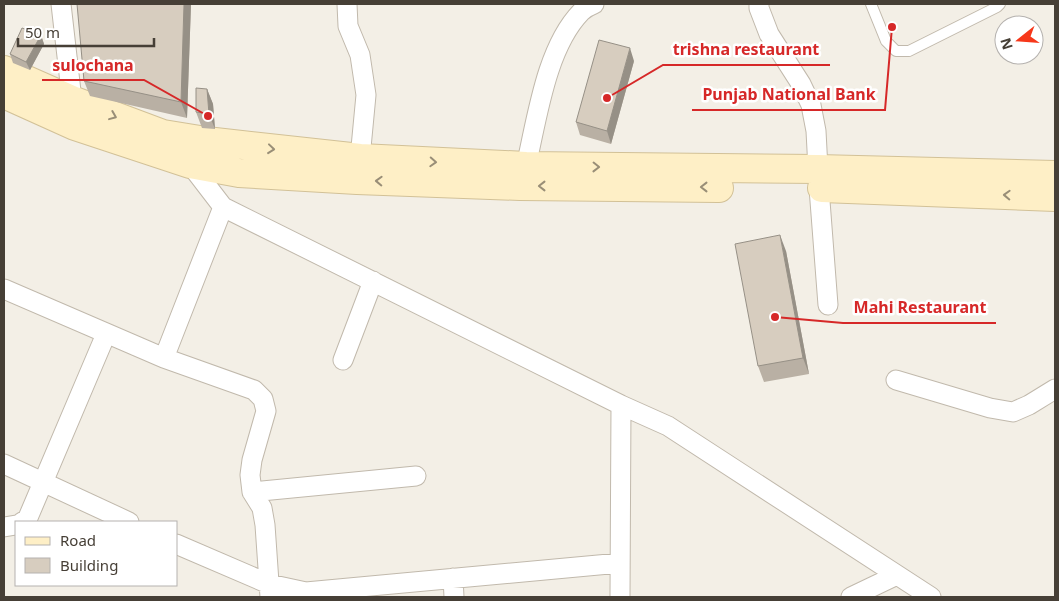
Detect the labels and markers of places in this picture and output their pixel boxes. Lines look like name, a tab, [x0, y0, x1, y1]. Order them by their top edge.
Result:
callout: trishna restaurant	[663, 34, 830, 65]
callout: sulochana	[42, 49, 144, 80]
callout: Punjab National Bank	[692, 79, 885, 110]
callout: Mahi Restaurant	[843, 292, 996, 323]

